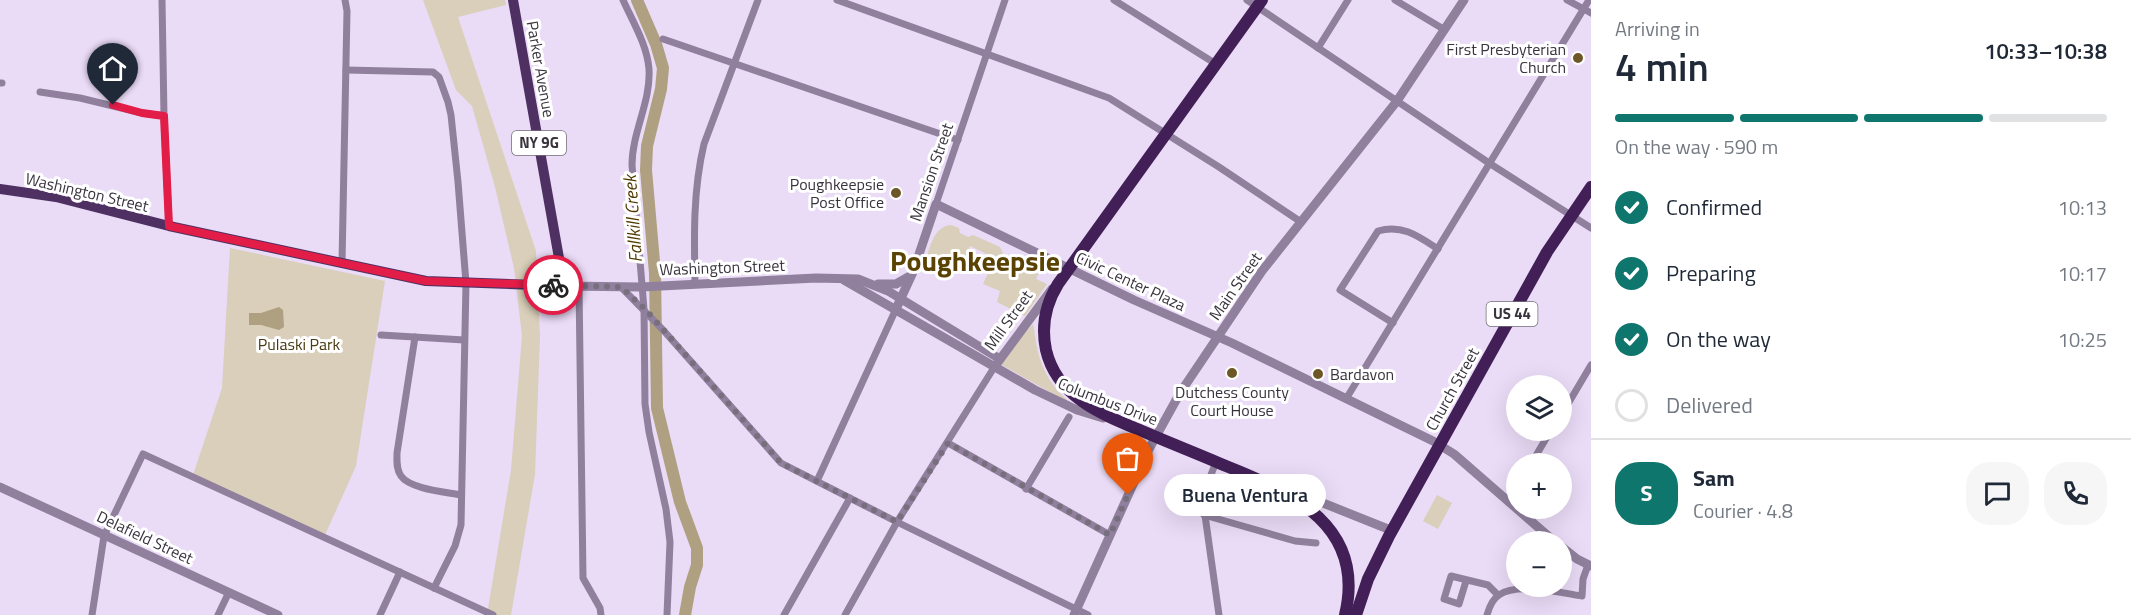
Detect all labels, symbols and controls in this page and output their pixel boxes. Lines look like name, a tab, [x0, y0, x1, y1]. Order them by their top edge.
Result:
text: Arriving in	[1615, 13, 1700, 44]
street label: Parker Avenue	[521, 19, 561, 119]
text: 10:33–10:38	[1984, 34, 2107, 68]
place label: First Presbyterian Church	[1446, 37, 1566, 79]
text: 4 min	[1615, 37, 1709, 96]
pin	[87, 43, 138, 105]
marker: First Presbyterian Church	[1571, 51, 1585, 65]
icon: home	[96, 52, 129, 85]
street label: Mansion Street	[903, 119, 959, 225]
road number: NY 9G	[512, 131, 566, 155]
text: On the way · 590 m	[1615, 131, 1778, 162]
street label: Washington Street	[23, 166, 151, 218]
water label: Fallkill Creek	[616, 172, 649, 264]
place label: Poughkeepsie Post Office	[790, 172, 884, 214]
marker: Poughkeepsie Post Office	[889, 186, 903, 200]
text: Confirmed	[1666, 190, 1762, 224]
icon: check	[1615, 191, 1648, 224]
text: 10:13	[2058, 192, 2107, 223]
district label: Poughkeepsie	[890, 239, 1060, 282]
street label: Civic Center Plaza	[1072, 245, 1190, 317]
street label: Main Street	[1203, 247, 1268, 325]
street label: Washington Street	[659, 253, 786, 281]
courier	[523, 255, 583, 315]
text: Preparing	[1666, 256, 1756, 290]
icon: check	[1615, 257, 1648, 290]
text: 10:17	[2058, 258, 2107, 289]
icon: bike	[537, 269, 570, 302]
street label: Mill Street	[978, 285, 1038, 355]
road number: US 44	[1486, 302, 1538, 326]
text: On the way	[1666, 322, 1771, 356]
icon: check	[1615, 323, 1648, 356]
text: 10:25	[2058, 324, 2107, 355]
park label: Pulaski Park	[258, 332, 341, 356]
street label: Church Street	[1419, 343, 1485, 435]
place label: Bardavon	[1330, 362, 1394, 386]
marker: Dutchess County Court House	[1225, 366, 1239, 380]
marker: Bardavon	[1311, 367, 1325, 381]
street label: Columbus Drive	[1054, 371, 1162, 431]
map controls	[1506, 375, 1572, 597]
button: layers	[1506, 375, 1572, 441]
place label: Dutchess County Court House	[1175, 380, 1289, 422]
text: Delivered	[1666, 388, 1753, 422]
pin	[1102, 433, 1153, 495]
icon: bag	[1111, 442, 1144, 475]
button: +	[1506, 453, 1572, 519]
text: Sam	[1693, 461, 1735, 495]
button: chat	[1966, 462, 2029, 525]
button: phone	[2044, 462, 2107, 525]
callout: Buena Ventura	[1164, 474, 1326, 516]
text: S	[1641, 476, 1652, 510]
text: Buena Ventura	[1182, 479, 1308, 510]
text: Courier · 4.8	[1693, 495, 1793, 526]
street label: Delafield Street	[93, 504, 198, 570]
button: −	[1506, 531, 1572, 597]

